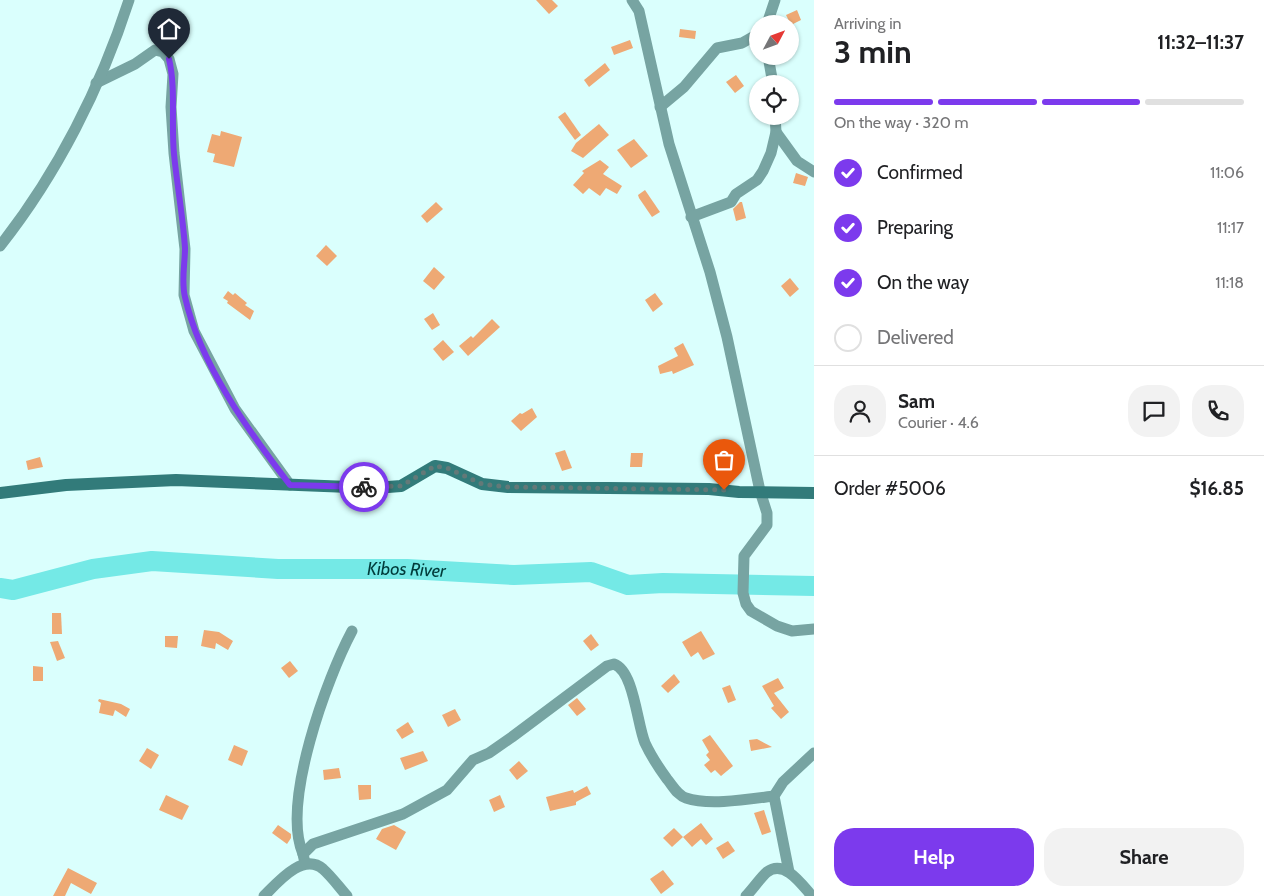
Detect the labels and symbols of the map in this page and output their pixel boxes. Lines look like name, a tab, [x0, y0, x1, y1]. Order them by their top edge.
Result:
pin	[148, 8, 190, 59]
north arrow	[749, 15, 799, 65]
pin	[703, 439, 745, 490]
courier	[339, 462, 389, 512]
water label: Kibos River	[367, 558, 448, 582]

